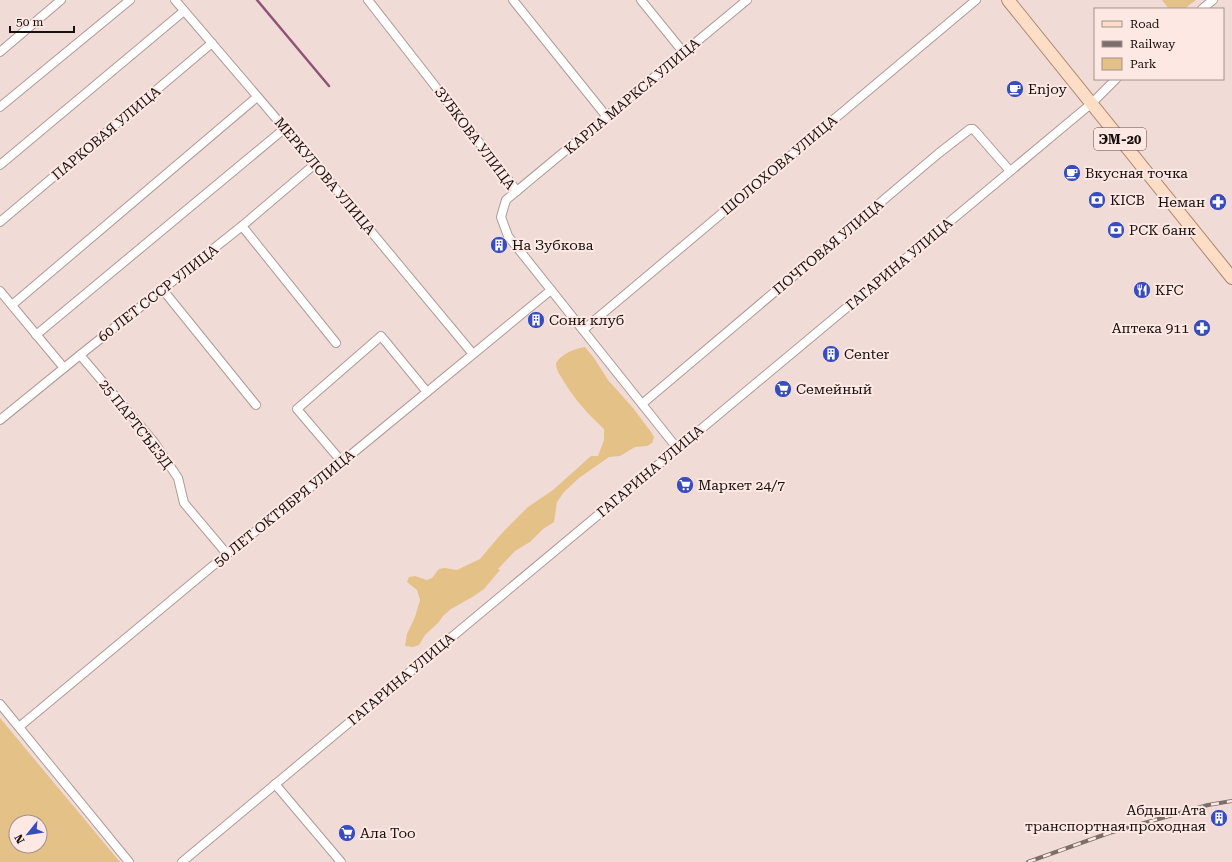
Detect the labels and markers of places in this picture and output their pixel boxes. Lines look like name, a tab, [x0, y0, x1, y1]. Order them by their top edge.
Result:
cafe icon: Enjoy	[1005, 79, 1025, 99]
place label: Enjoy	[1028, 81, 1067, 97]
cafe icon: Вкусная точка	[1062, 163, 1082, 183]
place label: Вкусная точка	[1085, 165, 1188, 181]
bank icon: KICB	[1087, 190, 1107, 210]
place label: KICB	[1110, 192, 1145, 208]
pharmacy icon: Неман	[1208, 192, 1228, 212]
place label: Неман	[1158, 194, 1205, 210]
bank icon: РСК банк	[1106, 220, 1126, 240]
place label: РСК банк	[1129, 222, 1196, 238]
building icon: На Зубкова	[489, 235, 509, 255]
place label: На Зубкова	[512, 237, 594, 253]
restaurant icon: KFC	[1132, 280, 1152, 300]
place label: KFC	[1155, 282, 1184, 298]
building icon: Сони клуб	[526, 310, 546, 330]
place label: Сони клуб	[549, 312, 624, 328]
pharmacy icon: Аптека 911	[1192, 318, 1212, 338]
place label: Аптека 911	[1112, 320, 1189, 336]
building icon: Center	[821, 344, 841, 364]
place label: Center	[844, 346, 890, 362]
supermarket icon: Семейный	[773, 379, 793, 399]
place label: Семейный	[796, 381, 872, 397]
supermarket icon: Маркет 24/7	[675, 475, 695, 495]
place label: Маркет 24/7	[698, 477, 785, 493]
place label: Абдыш Ата транспортная проходная	[1025, 802, 1206, 834]
building icon: Абдыш Ата транспортная проходная	[1209, 808, 1229, 828]
supermarket icon: Ала Тоо	[337, 823, 357, 843]
place label: Ала Тоо	[360, 825, 416, 841]

